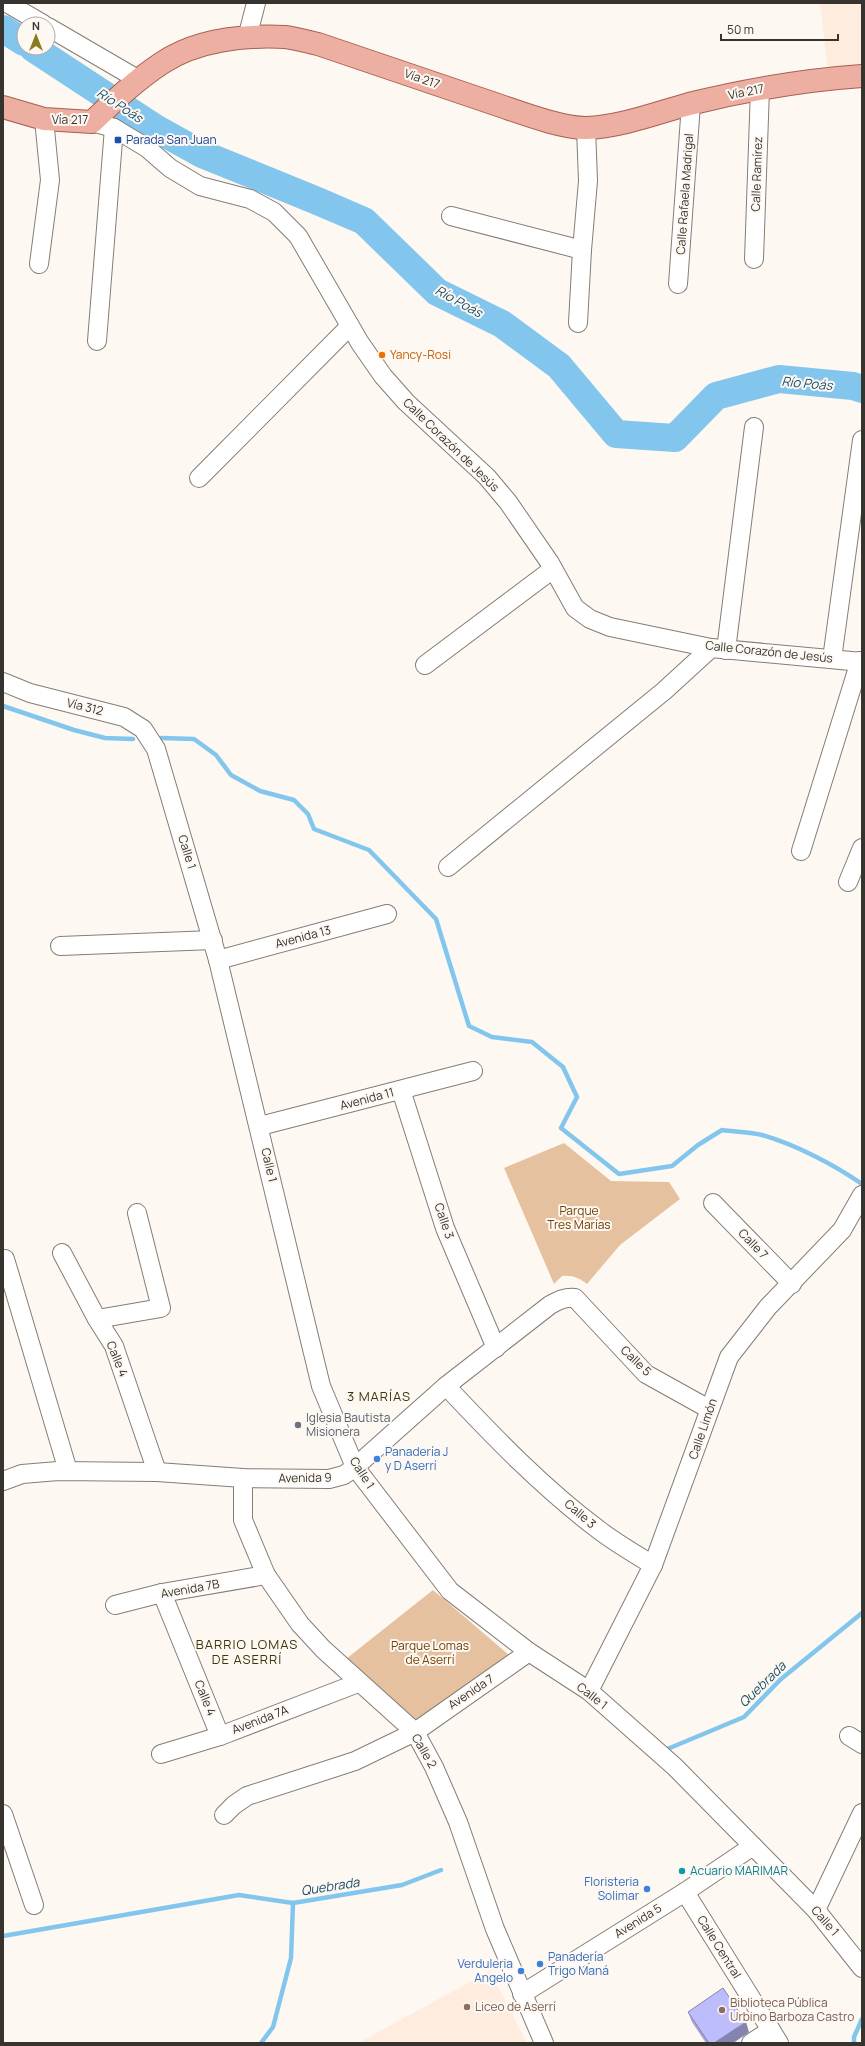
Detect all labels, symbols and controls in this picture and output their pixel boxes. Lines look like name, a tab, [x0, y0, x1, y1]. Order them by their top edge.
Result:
north arrow	[16, 16, 56, 56]
scale bar	[721, 16, 838, 42]
text: N	[32, 18, 40, 33]
text: 50 m	[727, 21, 754, 38]
street label: Vía 217	[402, 65, 442, 92]
street label: Vía 217	[726, 80, 765, 103]
water label: Río Poás	[94, 84, 147, 127]
street label: Vía 217	[52, 111, 88, 128]
place label: Parada San Juan	[126, 131, 217, 148]
street label: Calle Rafaela Madrigal	[672, 133, 697, 255]
marker: Parada San Juan	[113, 135, 123, 145]
street label: Calle Ramírez	[747, 136, 766, 212]
water label: Río Poás	[432, 281, 487, 322]
place label: Yancy-Rosi	[390, 346, 451, 363]
marker: Yancy-Rosi	[377, 350, 387, 360]
water label: Río Poás	[781, 372, 834, 394]
street label: Calle Corazón de Jesús	[399, 394, 503, 495]
street label: Calle Corazón de Jesús	[704, 636, 834, 667]
street label: Vía 312	[65, 694, 105, 719]
street label: Calle 1	[174, 833, 201, 871]
street label: Avenida 13	[273, 921, 333, 952]
street label: Avenida 11	[338, 1083, 396, 1114]
street label: Calle 1	[257, 1146, 282, 1184]
street label: Calle 3	[430, 1201, 459, 1241]
park label: Parque Tres Marías	[547, 1202, 611, 1233]
street label: Calle 7	[735, 1225, 772, 1263]
street label: Calle 4	[103, 1338, 132, 1379]
street label: Calle 5	[617, 1342, 656, 1380]
district label: 3 MARÍAS	[347, 1387, 411, 1405]
street label: Calle Limón	[684, 1396, 721, 1462]
place label: Iglesia Bautista Misionera	[306, 1409, 390, 1440]
marker: Iglesia Bautista Misionera	[293, 1420, 303, 1430]
place label: Panadería J y D Aserrí	[385, 1443, 448, 1474]
street label: Calle 1	[346, 1453, 379, 1492]
marker: Panadería J y D Aserrí	[372, 1454, 382, 1464]
street label: Avenida 9	[278, 1469, 332, 1486]
street label: Calle 3	[561, 1495, 600, 1532]
street label: Avenida 7B	[159, 1575, 221, 1602]
district label: BARRIO LOMAS DE ASERRÍ	[196, 1635, 298, 1668]
park label: Parque Lomas de Aserrí	[391, 1637, 469, 1668]
water label: Quebrada	[735, 1656, 790, 1711]
street label: Avenida 7	[444, 1670, 497, 1713]
street label: Calle 4	[191, 1677, 220, 1718]
street label: Calle 1	[573, 1678, 611, 1713]
street label: Avenida 7A	[229, 1701, 291, 1738]
street label: Calle 2	[408, 1730, 441, 1771]
place label: Acuario MARIMAR	[690, 1862, 788, 1879]
marker: Acuario MARIMAR	[677, 1866, 687, 1876]
water label: Quebrada	[299, 1872, 361, 1900]
place label: Floristeria Solimar	[584, 1873, 640, 1904]
marker: Floristeria Solimar	[642, 1884, 652, 1894]
street label: Avenida 5	[611, 1899, 665, 1942]
street label: Calle 1	[807, 1902, 843, 1939]
street label: Calle Central	[693, 1912, 745, 1981]
place label: Panadería Trigo Maná	[548, 1948, 609, 1979]
place label: Verduleria Angelo	[457, 1955, 513, 1986]
marker: Panadería Trigo Maná	[535, 1959, 545, 1969]
marker: Verduleria Angelo	[516, 1966, 526, 1976]
place label: Biblioteca Pública Urbino Barboza Castro	[730, 1994, 854, 2025]
place label: Liceo de Aserrí	[475, 1998, 556, 2015]
marker: Liceo de Aserrí	[462, 2002, 472, 2012]
marker: Biblioteca Pública Urbino Barboza Castro	[717, 2005, 727, 2015]

